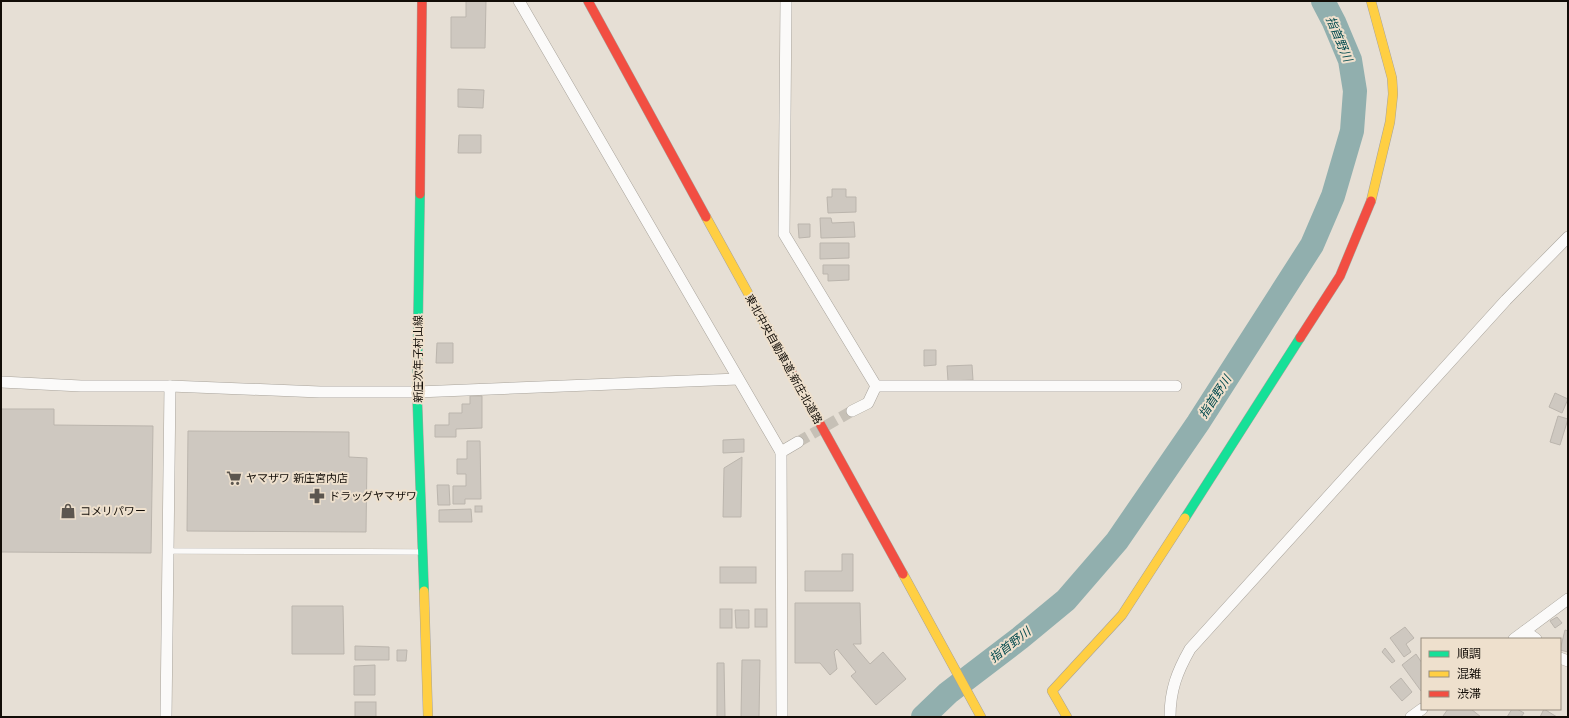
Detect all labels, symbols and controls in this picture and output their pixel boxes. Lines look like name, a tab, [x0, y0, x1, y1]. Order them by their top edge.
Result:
water label: 指首野川	[1323, 14, 1356, 66]
street label: 東北中央自動車道;新庄北道路	[743, 292, 825, 426]
street label: 新庄次年子村山線	[412, 315, 424, 403]
water label: 指首野川	[1196, 371, 1235, 421]
supermarket icon: ヤマザワ 新庄宮内店	[225, 469, 243, 487]
place label: ヤマザワ 新庄宮内店	[246, 472, 348, 484]
pharmacy icon: ドラッグヤマザワ	[308, 487, 326, 505]
place label: ドラッグヤマザワ	[329, 490, 417, 502]
shop icon: コメリパワー	[59, 502, 77, 520]
place label: コメリパワー	[80, 505, 146, 517]
water label: 指首野川	[987, 623, 1035, 665]
legend	[1421, 638, 1561, 710]
text: 順調	[1457, 647, 1481, 661]
text: 混雑	[1457, 667, 1481, 681]
text: 渋滞	[1457, 687, 1481, 701]

